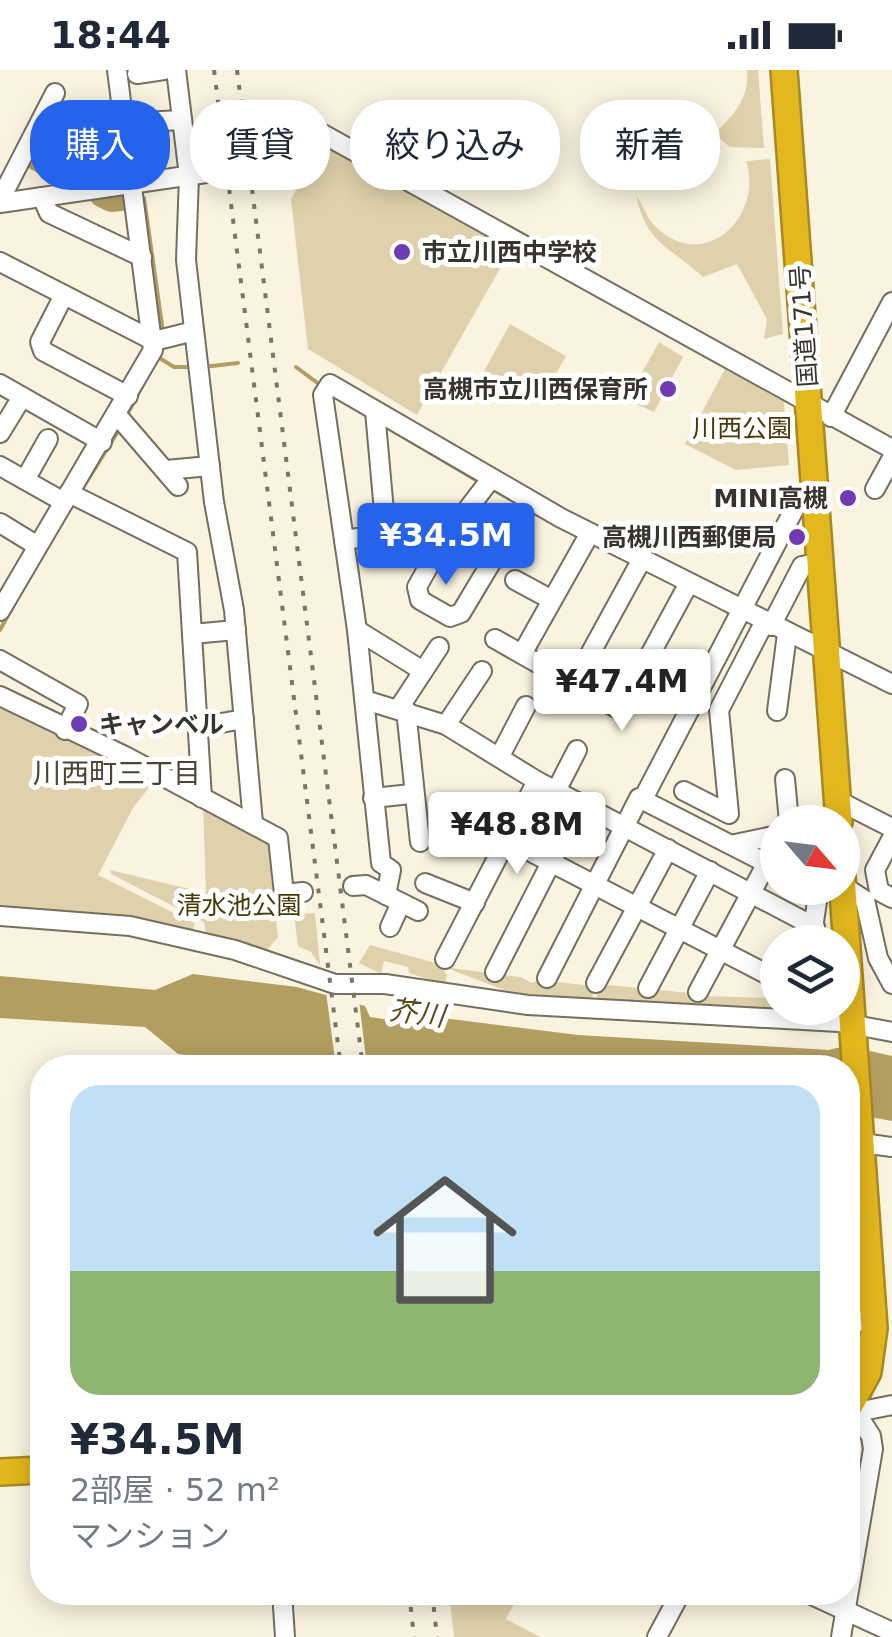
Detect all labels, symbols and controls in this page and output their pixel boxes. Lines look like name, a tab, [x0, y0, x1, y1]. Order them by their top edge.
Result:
text: 18:44	[50, 13, 171, 57]
chip: 購入	[30, 100, 170, 190]
chip: 賃貸	[190, 100, 330, 190]
chip: 絞り込み	[350, 100, 560, 190]
chip: 新着	[580, 100, 720, 190]
place label: 市立川西中学校	[422, 238, 597, 267]
marker: 市立川西中学校	[391, 241, 413, 263]
street label: 国道171号	[785, 264, 823, 388]
place label: 高槻市立川西保育所	[423, 375, 648, 404]
marker: 高槻市立川西保育所	[657, 378, 679, 400]
park label: 川西公園	[692, 414, 792, 443]
place label: MINI高槻	[714, 484, 828, 513]
marker: MINI高槻	[837, 487, 859, 509]
pin: ¥34.5M	[365, 503, 527, 588]
text: ¥34.5M	[379, 516, 513, 554]
place label: 高槻川西郵便局	[602, 523, 777, 552]
marker: 高槻川西郵便局	[786, 526, 808, 548]
pin: ¥47.4M	[541, 649, 703, 734]
text: ¥47.4M	[555, 662, 689, 700]
place label: キャンベル	[99, 710, 224, 739]
marker: キャンベル	[68, 713, 90, 735]
district label: 川西町三丁目	[33, 757, 201, 790]
pin: ¥48.8M	[436, 792, 598, 877]
text: ¥48.8M	[450, 805, 584, 843]
north arrow	[760, 805, 860, 905]
map controls	[760, 805, 860, 1025]
park label: 清水池公園	[176, 891, 302, 920]
button: layers	[760, 925, 860, 1025]
water label: 芥川	[387, 993, 450, 1033]
icon: home	[355, 1150, 535, 1330]
text: ¥34.5M	[70, 1415, 245, 1464]
text: 2部屋 · 52 m²	[70, 1471, 280, 1509]
text: マンション	[70, 1517, 230, 1555]

